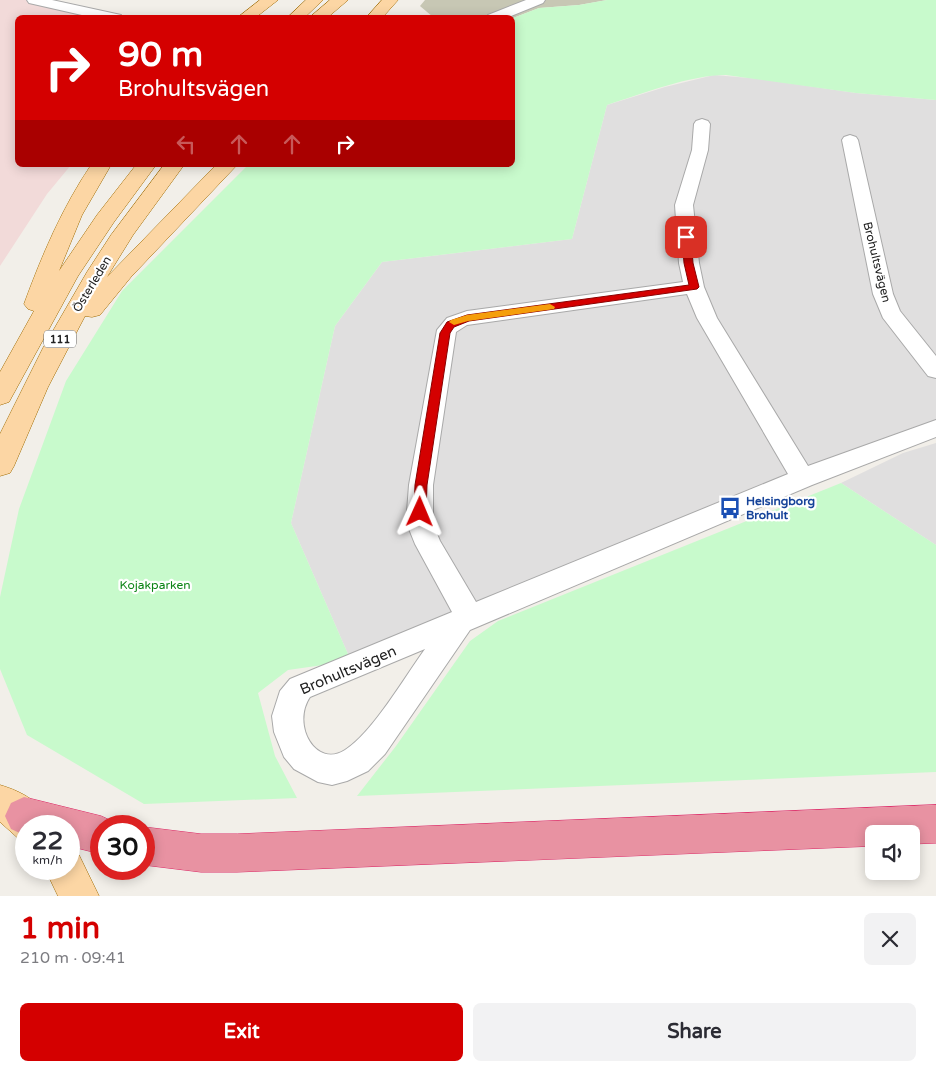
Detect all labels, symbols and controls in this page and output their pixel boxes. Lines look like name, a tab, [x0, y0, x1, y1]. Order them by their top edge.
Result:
text: 90 m	[118, 34, 203, 76]
icon: right	[35, 35, 100, 100]
text: Brohultsvägen	[118, 76, 269, 102]
icon: left	[172, 130, 200, 158]
icon: ahead	[225, 130, 253, 158]
icon: ahead	[278, 130, 306, 158]
icon: right	[331, 130, 359, 158]
pin	[665, 216, 707, 258]
street label: Brohultsvägen	[860, 220, 894, 304]
icon: arrive	[672, 223, 700, 251]
street label: Österleden	[70, 254, 114, 314]
road number: 111	[44, 330, 76, 348]
position arrow	[393, 485, 445, 537]
place label: Helsingborg Brohult	[746, 494, 815, 522]
bus stop icon: Helsingborg Brohult	[717, 495, 743, 521]
park label: Kojakparken	[119, 578, 191, 592]
street label: Brohultsvägen	[297, 642, 399, 698]
speed limit sign: 30	[90, 815, 155, 880]
map controls	[865, 825, 920, 880]
button: sound	[865, 825, 920, 880]
text: 22	[32, 826, 63, 856]
text: km/h	[32, 853, 63, 867]
text: 1 min	[20, 910, 100, 947]
button: close	[864, 913, 916, 965]
text: 210 m · 09:41	[20, 948, 126, 968]
button: Exit	[20, 1003, 463, 1061]
button: Share	[473, 1003, 916, 1061]

